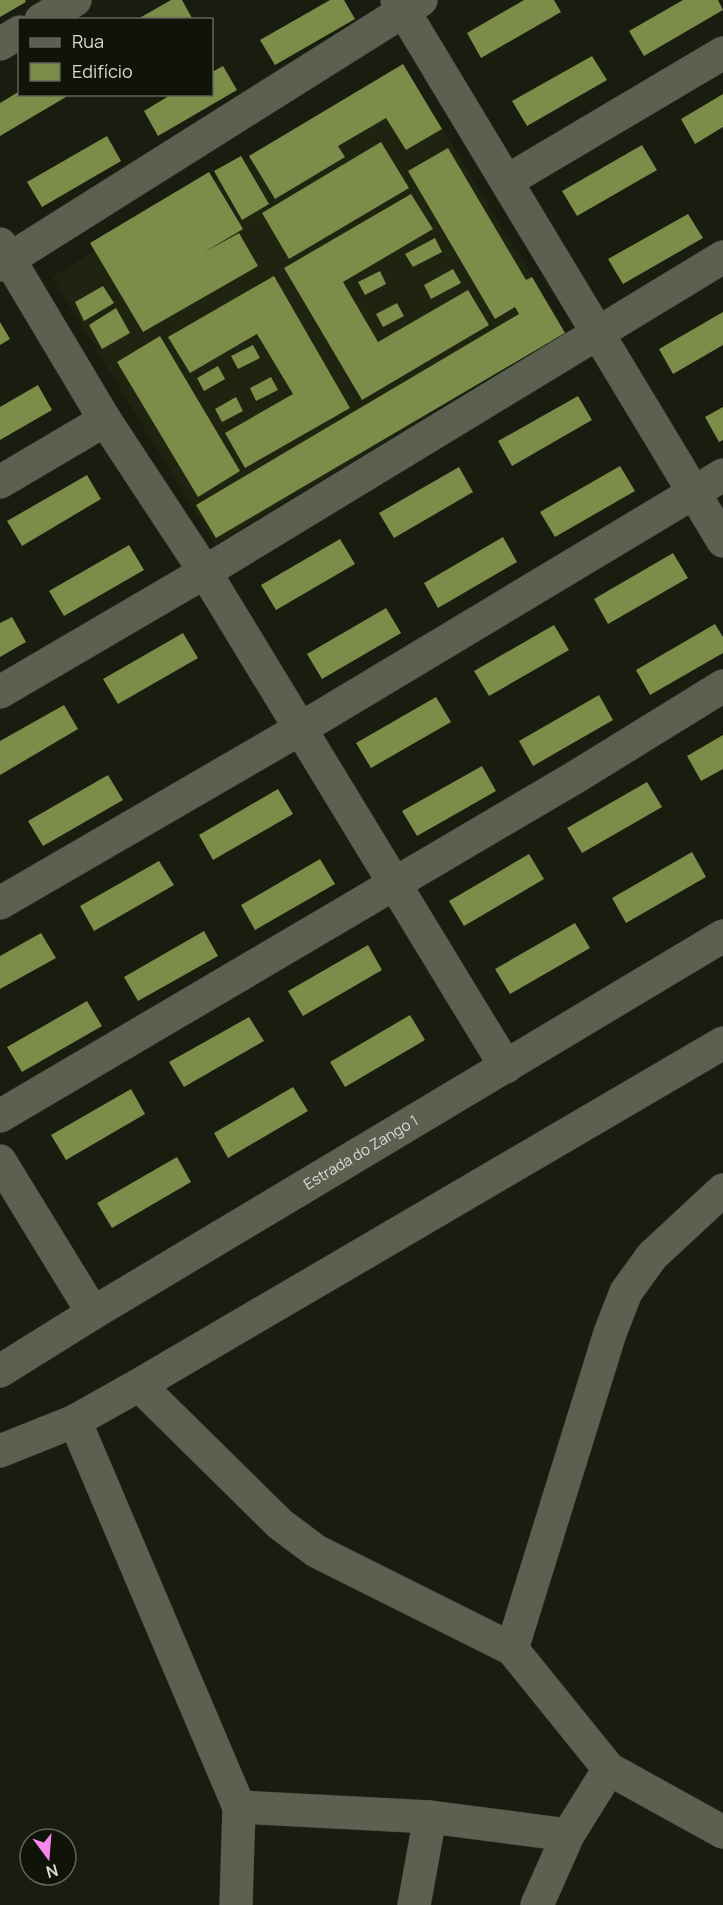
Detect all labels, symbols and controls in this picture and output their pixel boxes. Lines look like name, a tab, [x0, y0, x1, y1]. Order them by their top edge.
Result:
legend	[18, 18, 213, 96]
text: Rua	[72, 29, 104, 53]
text: Edifício	[72, 59, 133, 83]
street label: Estrada do Zango 1	[300, 1110, 422, 1195]
north arrow	[18, 1827, 78, 1887]
text: N	[44, 1859, 61, 1884]

